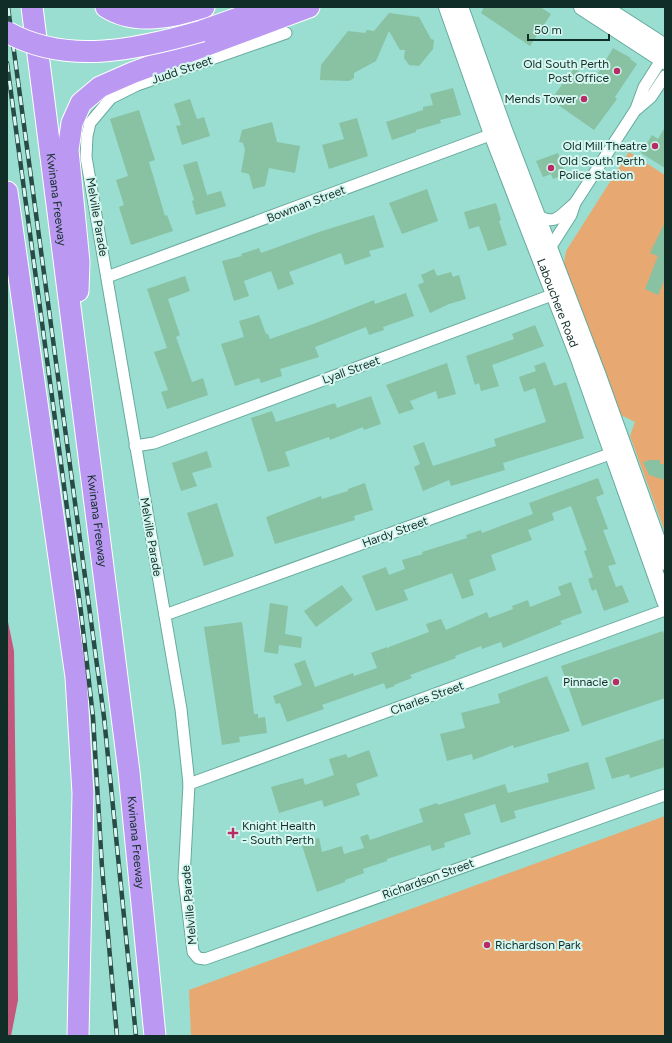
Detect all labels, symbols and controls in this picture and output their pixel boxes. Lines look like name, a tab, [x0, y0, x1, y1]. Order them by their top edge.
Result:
scale bar	[528, 16, 609, 42]
text: 50 m	[534, 23, 562, 37]
street label: Judd Street	[150, 53, 215, 87]
place label: Old South Perth Post Office	[523, 57, 609, 85]
marker: Old South Perth Post Office	[612, 66, 622, 76]
place label: Mends Tower	[504, 92, 576, 106]
marker: Mends Tower	[579, 94, 589, 104]
place label: Old Mill Theatre	[563, 139, 647, 153]
marker: Old Mill Theatre	[650, 141, 660, 151]
street label: Kwinana Freeway	[44, 152, 69, 247]
place label: Old South Perth Police Station	[559, 154, 645, 182]
marker: Old South Perth Police Station	[546, 163, 556, 173]
street label: Melville Parade	[83, 176, 111, 258]
street label: Bowman Street	[265, 182, 348, 225]
street label: Labouchere Road	[534, 257, 581, 349]
street label: Lyall Street	[320, 353, 382, 387]
street label: Kwinana Freeway	[84, 474, 110, 569]
street label: Melville Parade	[137, 496, 165, 578]
street label: Hardy Street	[360, 513, 430, 550]
place label: Pinnacle	[563, 675, 608, 689]
marker: Pinnacle	[611, 677, 621, 687]
street label: Charles Street	[388, 678, 466, 718]
street label: Kwinana Freeway	[124, 796, 148, 890]
place label: Knight Health - South Perth	[242, 819, 316, 847]
marker: Knight Health - South Perth	[227, 827, 239, 839]
street label: Richardson Street	[380, 856, 476, 902]
street label: Melville Parade	[179, 864, 199, 945]
place label: Richardson Park	[495, 938, 581, 952]
marker: Richardson Park	[482, 940, 492, 950]

